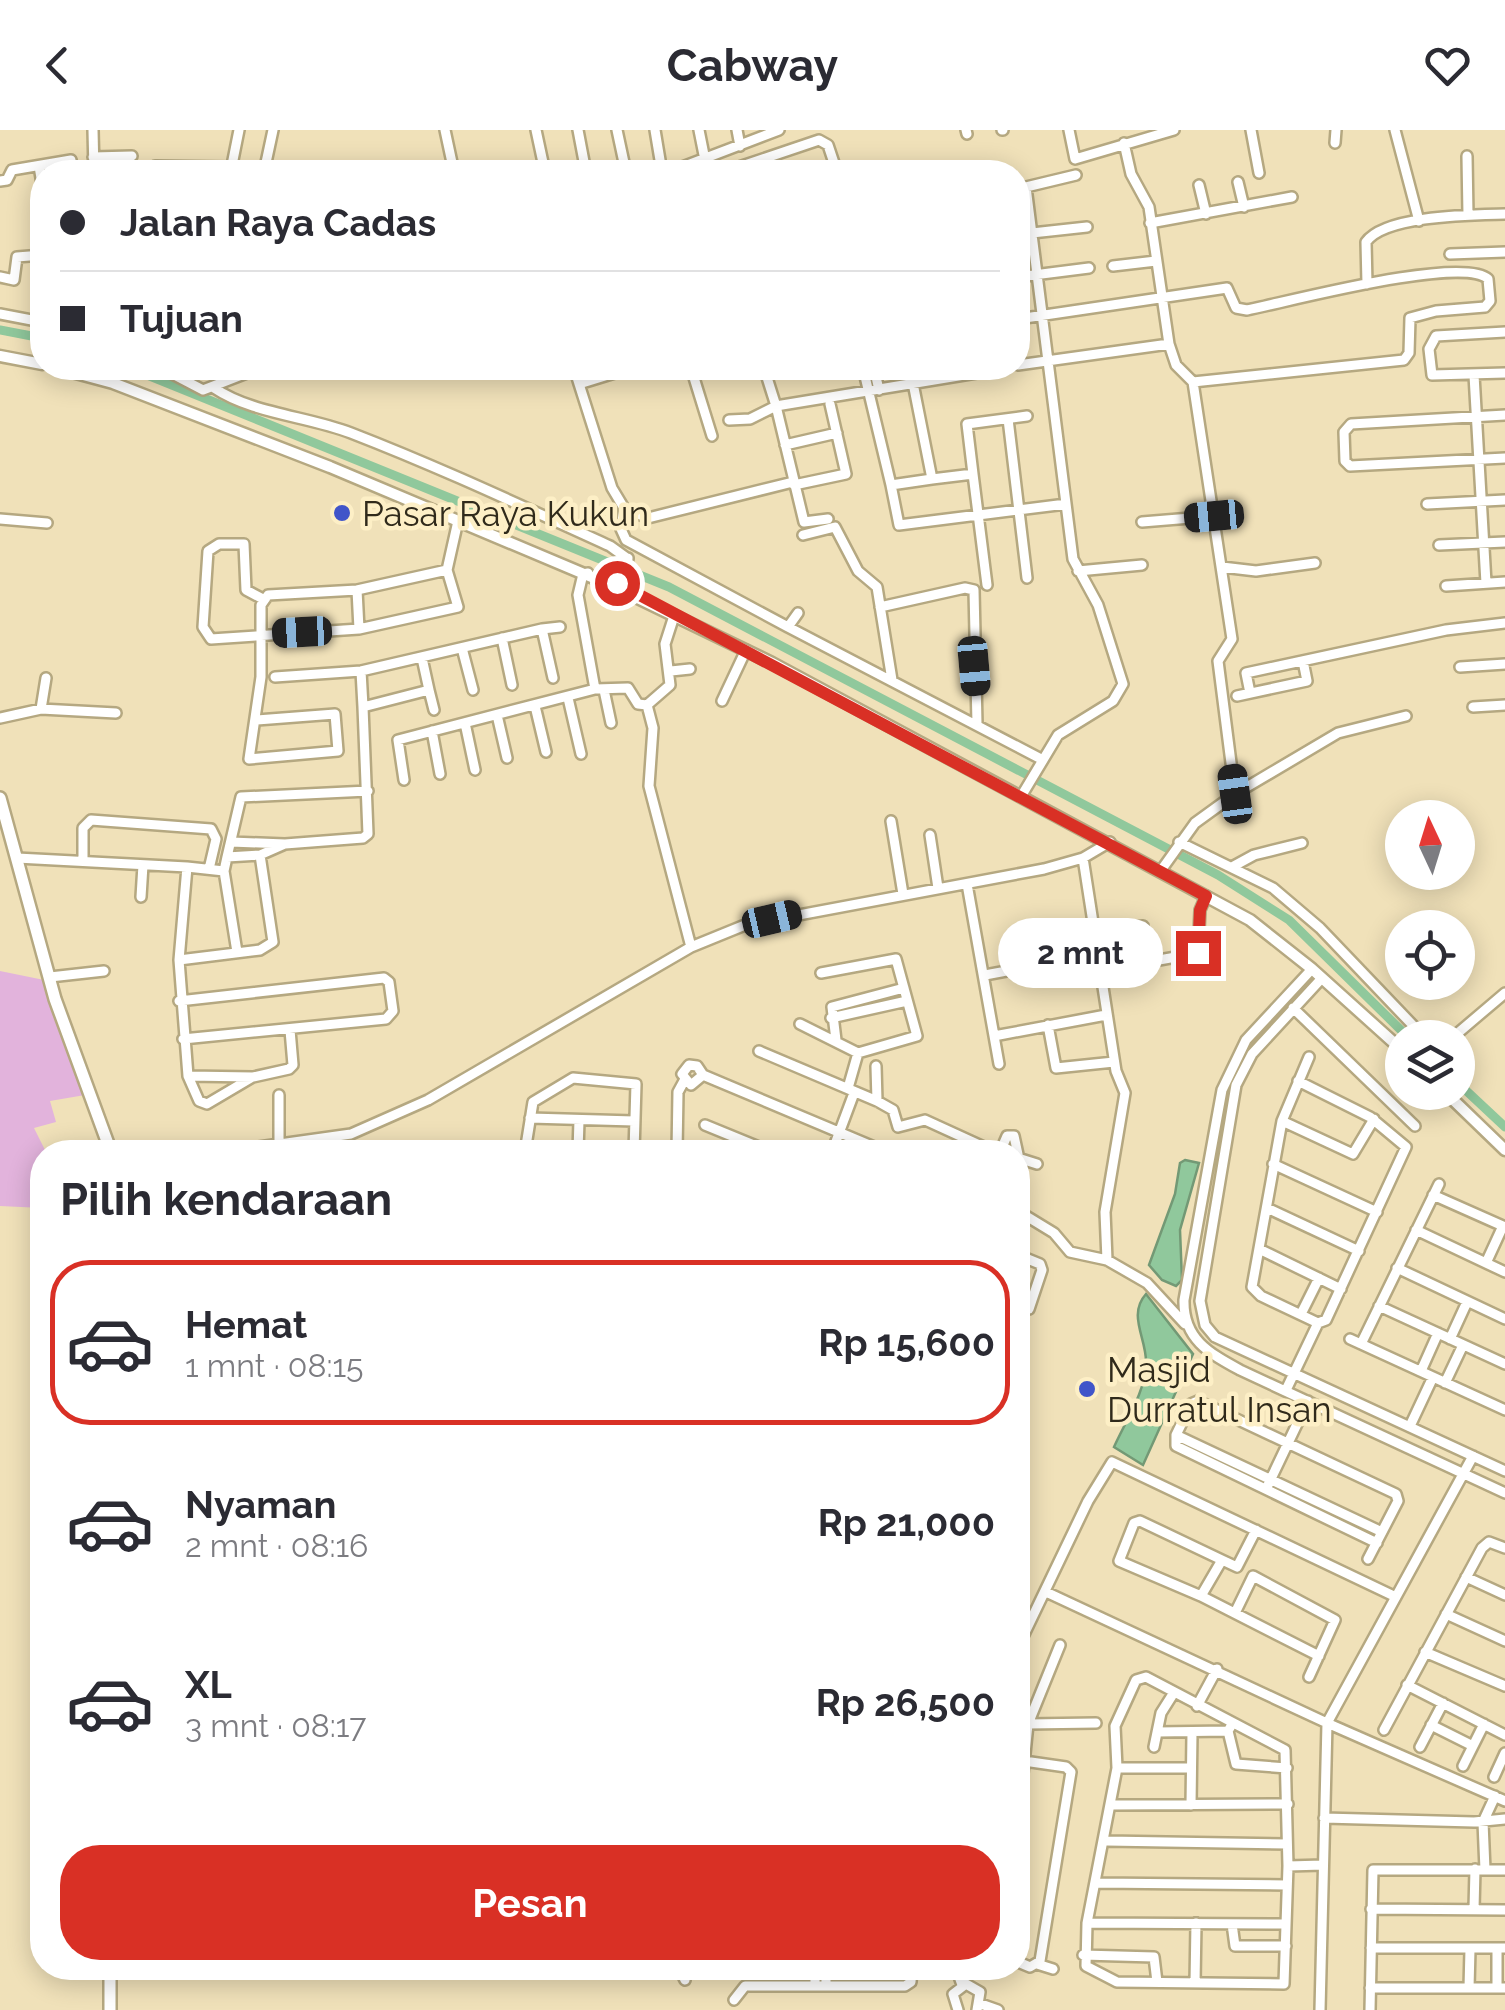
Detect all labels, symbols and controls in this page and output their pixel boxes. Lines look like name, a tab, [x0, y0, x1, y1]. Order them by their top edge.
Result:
icon: back	[30, 38, 85, 93]
icon: heart	[1420, 38, 1475, 93]
text: Cabway	[667, 39, 838, 92]
text: Jalan Raya Cadas	[120, 200, 436, 245]
text: Tujuan	[120, 296, 243, 341]
place label: Pasar Raya Kukun	[362, 493, 649, 534]
car	[1183, 498, 1245, 534]
marker: Pasar Raya Kukun	[331, 502, 353, 524]
route start	[595, 561, 640, 606]
car	[271, 615, 333, 649]
car	[956, 635, 992, 697]
car	[1216, 762, 1254, 826]
north arrow	[1385, 800, 1475, 890]
map controls	[1385, 800, 1475, 1110]
car	[739, 898, 805, 940]
button: locate	[1385, 910, 1475, 1000]
callout: 2 mnt	[998, 918, 1163, 988]
route end	[1176, 931, 1221, 976]
text: 2 mnt	[1037, 934, 1124, 971]
button: layers	[1385, 1020, 1475, 1110]
text: Pilih kendaraan	[60, 1173, 392, 1226]
icon: car	[65, 1298, 155, 1388]
text: Hemat	[185, 1302, 307, 1347]
text: Rp 15,600	[818, 1320, 995, 1365]
text: 1 mnt · 08:15	[185, 1347, 364, 1384]
place label: Masjid Durratul Insan	[1107, 1349, 1332, 1430]
marker: Masjid Durratul Insan	[1076, 1378, 1098, 1400]
icon: car	[65, 1478, 155, 1568]
text: Nyaman	[185, 1482, 336, 1527]
text: Rp 21,000	[818, 1500, 995, 1545]
text: 2 mnt · 08:16	[185, 1527, 368, 1564]
icon: car	[65, 1658, 155, 1748]
text: XL	[185, 1662, 232, 1707]
text: Rp 26,500	[816, 1680, 995, 1725]
text: 3 mnt · 08:17	[185, 1707, 366, 1744]
button: Pesan	[60, 1845, 1000, 1960]

